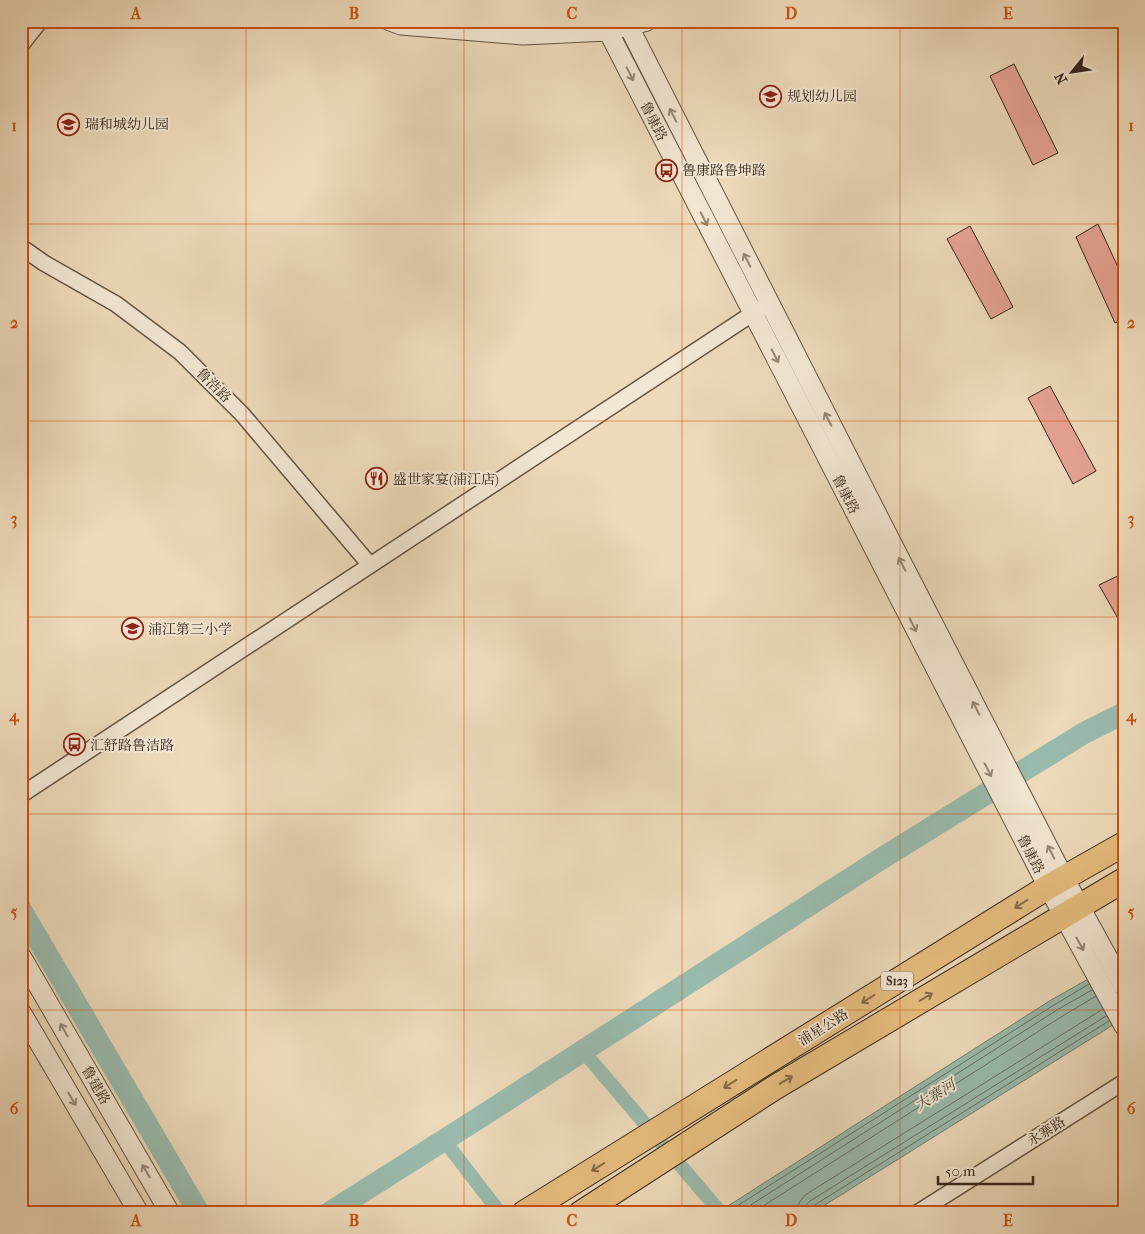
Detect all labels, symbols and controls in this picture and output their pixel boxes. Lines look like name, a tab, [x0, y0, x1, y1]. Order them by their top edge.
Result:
text: A	[130, 4, 142, 23]
text: B	[349, 4, 359, 23]
text: C	[567, 4, 578, 23]
text: D	[785, 4, 797, 23]
text: E	[1003, 4, 1013, 23]
north arrow	[1048, 48, 1098, 98]
one-way arrow	[625, 67, 635, 82]
text: N	[1051, 69, 1071, 87]
school or university icon: 规划幼儿园	[759, 84, 783, 108]
place label: 规划幼儿园	[787, 88, 857, 105]
street label: 鲁康路	[636, 99, 671, 144]
one-way arrow	[668, 108, 677, 123]
school or university icon: 瑞和城幼儿园	[57, 112, 81, 136]
text: 1	[11, 116, 17, 135]
place label: 瑞和城幼儿园	[85, 116, 169, 133]
text: 1	[1128, 116, 1134, 135]
bus stop icon: 鲁康路鲁坤路	[654, 158, 678, 182]
place label: 鲁康路鲁坤路	[682, 162, 766, 179]
one-way arrow	[700, 211, 709, 226]
one-way arrow	[742, 253, 751, 268]
text: 2	[10, 313, 18, 332]
text: 2	[1127, 313, 1135, 332]
one-way arrow	[771, 348, 780, 363]
street label: 鲁浩路	[193, 364, 235, 406]
one-way arrow	[823, 411, 833, 426]
restaurant icon: 盛世家宴(浦江店)	[365, 467, 389, 491]
place label: 盛世家宴(浦江店)	[393, 471, 499, 488]
street label: 鲁康路	[828, 472, 863, 517]
text: 3	[11, 509, 17, 529]
text: 3	[1128, 509, 1134, 529]
one-way arrow	[897, 556, 907, 571]
school or university icon: 浦江第三小学	[120, 617, 144, 641]
one-way arrow	[909, 617, 918, 632]
place label: 浦江第三小学	[148, 621, 232, 638]
one-way arrow	[971, 701, 980, 716]
text: 4	[8, 706, 20, 726]
text: 4	[1125, 706, 1137, 726]
bus stop icon: 汇舒路鲁洁路	[62, 733, 86, 757]
place label: 汇舒路鲁洁路	[90, 737, 174, 754]
one-way arrow	[983, 762, 993, 777]
street label: 鲁康路	[1013, 832, 1048, 877]
one-way arrow	[1046, 845, 1055, 860]
one-way arrow	[1015, 899, 1029, 909]
text: 5	[11, 902, 18, 921]
text: 5	[1128, 902, 1135, 921]
one-way arrow	[1076, 936, 1086, 951]
road number: S123	[881, 971, 913, 990]
one-way arrow	[918, 992, 933, 1002]
one-way arrow	[862, 994, 876, 1004]
street label: 浦星公路	[795, 1005, 852, 1049]
one-way arrow	[59, 1023, 68, 1038]
street label: 鲁建路	[78, 1063, 113, 1108]
water label: 大寨河	[911, 1074, 961, 1115]
one-way arrow	[779, 1075, 793, 1085]
one-way arrow	[724, 1080, 738, 1090]
one-way arrow	[68, 1091, 78, 1105]
text: 6	[10, 1099, 19, 1118]
text: 6	[1127, 1099, 1136, 1118]
street label: 永寨路	[1024, 1113, 1069, 1150]
scale bar	[938, 1154, 1032, 1186]
one-way arrow	[592, 1162, 606, 1172]
text: 50 m	[945, 1162, 976, 1180]
one-way arrow	[140, 1164, 150, 1178]
text: A	[130, 1211, 142, 1230]
text: B	[349, 1211, 359, 1230]
text: C	[567, 1211, 578, 1230]
text: D	[785, 1211, 797, 1230]
text: E	[1003, 1211, 1013, 1230]

